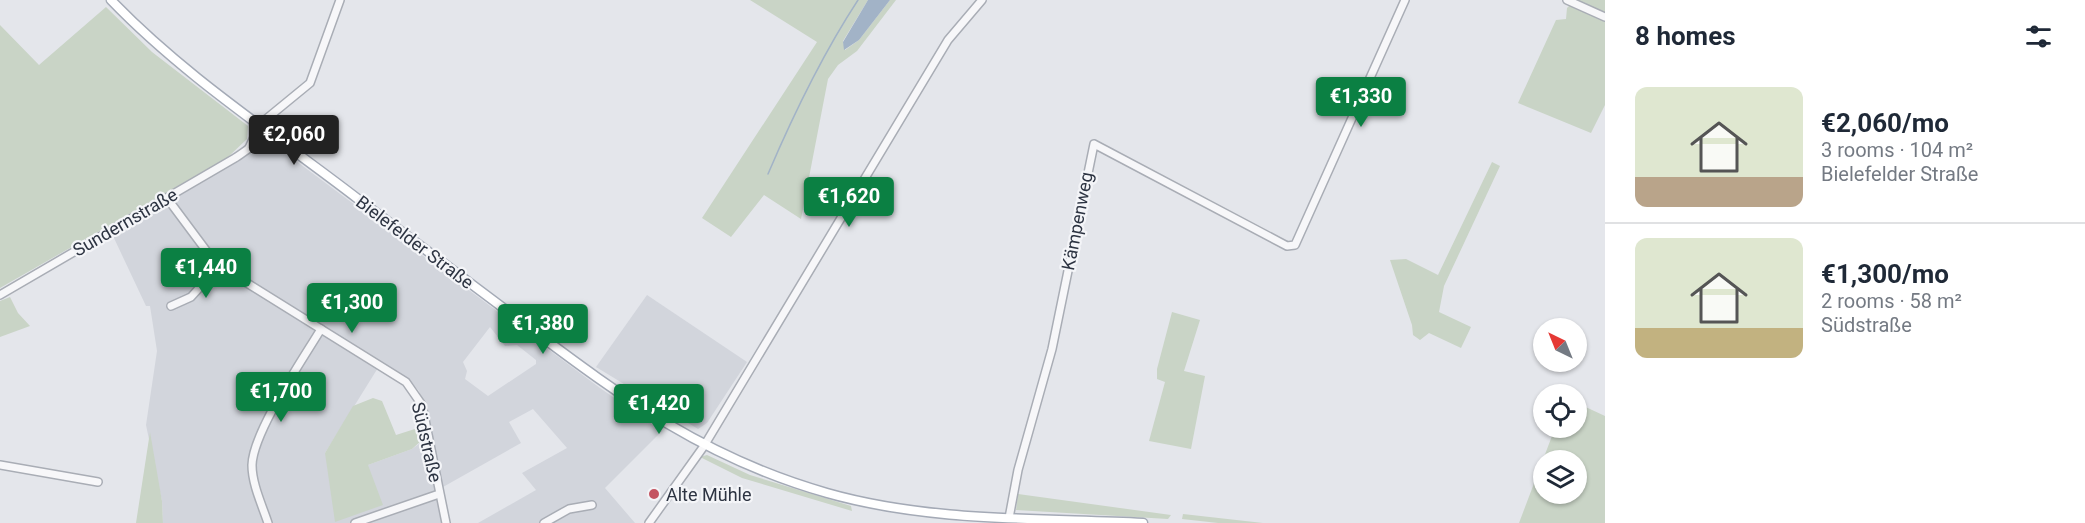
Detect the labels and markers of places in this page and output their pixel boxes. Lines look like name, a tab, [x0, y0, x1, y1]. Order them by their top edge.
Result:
pin: €1,330	[1312, 77, 1410, 128]
pin: €2,060	[245, 115, 343, 166]
pin: €1,620	[800, 177, 898, 228]
pin: €1,440	[157, 248, 255, 299]
pin: €1,300	[303, 283, 401, 334]
pin: €1,380	[494, 304, 592, 355]
pin: €1,700	[232, 372, 330, 423]
pin: €1,420	[610, 384, 708, 435]
place label: Alte Mühle	[666, 484, 752, 505]
marker: Alte Mühle	[647, 487, 661, 501]

